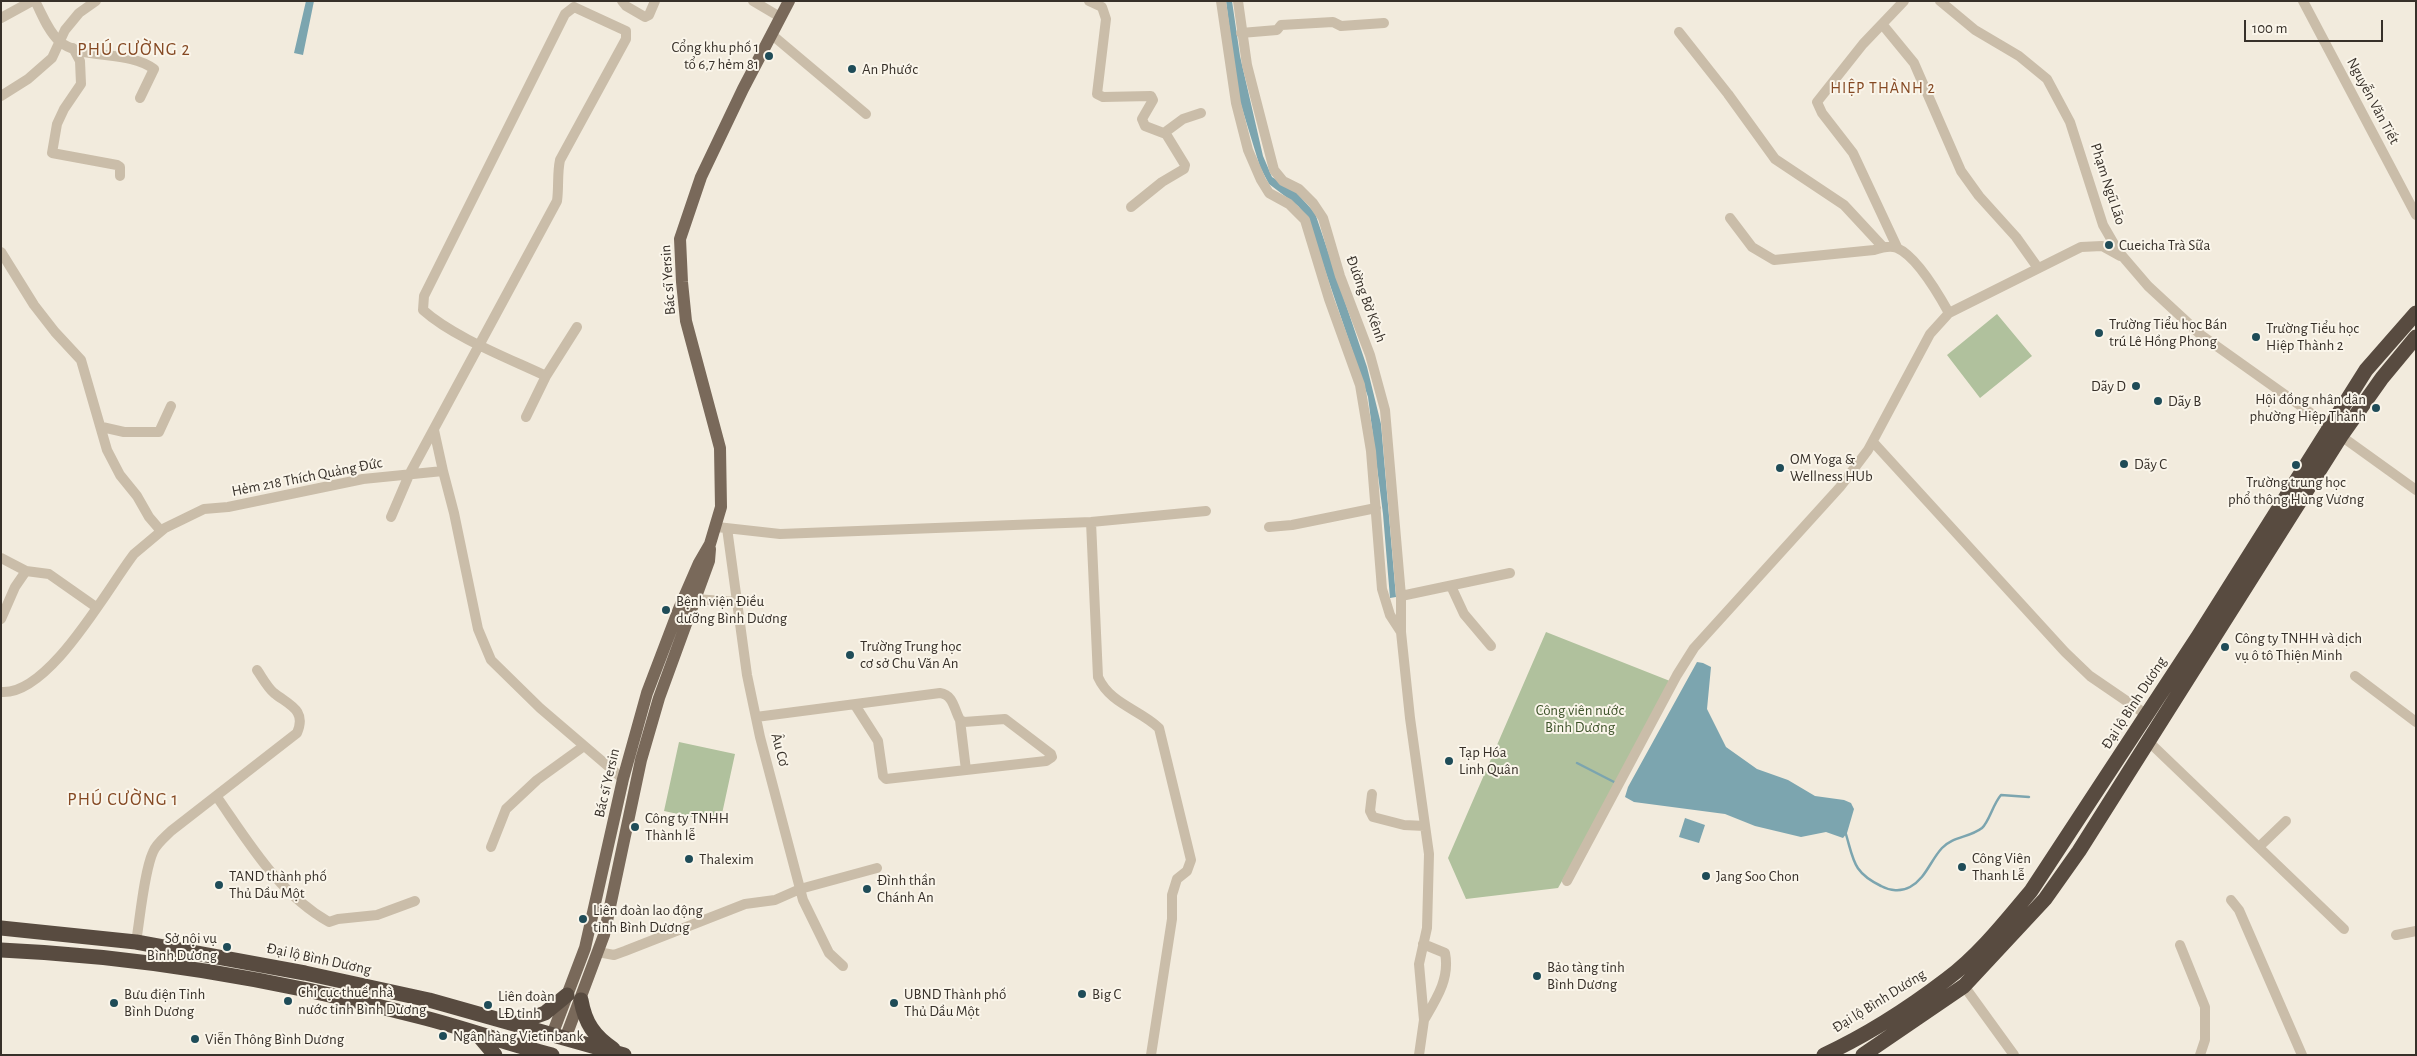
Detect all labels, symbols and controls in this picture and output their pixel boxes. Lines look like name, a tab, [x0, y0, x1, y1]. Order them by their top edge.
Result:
scale bar	[2247, 10, 2386, 42]
text: 100 m	[2252, 21, 2287, 36]
place label: Cổng khu phố 1 tổ 6,7 hẻm 81	[672, 38, 759, 73]
district label: PHÚ CƯỜNG 2	[76, 39, 192, 61]
marker: Cổng khu phố 1 tổ 6,7 hẻm 81	[763, 50, 775, 62]
street label: Nguyễn Văn Tiết	[2343, 55, 2403, 147]
place label: An Phước	[862, 60, 918, 78]
marker: An Phước	[846, 63, 858, 75]
district label: HIỆP THÀNH 2	[1829, 78, 1937, 98]
street label: Phạm Ngũ Lão	[2086, 141, 2130, 227]
place label: Cueicha Trà Sữa	[2119, 236, 2210, 254]
marker: Cueicha Trà Sữa	[2103, 239, 2115, 251]
street label: Bác sĩ Yersin	[657, 244, 679, 316]
street label: Đường Bờ Kênh	[1342, 253, 1390, 345]
place label: Trường Tiểu học Bán trú Lê Hồng Phong	[2109, 315, 2227, 350]
place label: Trường Tiểu học Hiệp Thành 2	[2266, 319, 2359, 354]
marker: Trường Tiểu học Bán trú Lê Hồng Phong	[2093, 327, 2105, 339]
marker: Trường Tiểu học Hiệp Thành 2	[2250, 331, 2262, 343]
place label: Dãy D	[2091, 377, 2126, 395]
marker: Dãy D	[2130, 380, 2142, 392]
place label: Hội đồng nhân dân phường Hiệp Thành	[2249, 390, 2366, 425]
place label: Dãy B	[2168, 392, 2201, 410]
marker: Dãy B	[2152, 395, 2164, 407]
marker: Hội đồng nhân dân phường Hiệp Thành	[2370, 402, 2382, 414]
place label: OM Yoga & Wellness HUb	[1790, 450, 1873, 485]
street label: Hẻm 218 Thích Quảng Đức	[230, 454, 384, 500]
place label: Dãy C	[2134, 455, 2167, 473]
marker: Dãy C	[2118, 458, 2130, 470]
marker: Trường trung học phổ thông Hùng Vương	[2290, 459, 2302, 471]
marker: OM Yoga & Wellness HUb	[1774, 462, 1786, 474]
place label: Trường trung học phổ thông Hùng Vương	[2228, 473, 2364, 508]
place label: Bệnh viện Điều dưỡng Bình Dương	[676, 592, 787, 627]
marker: Bệnh viện Điều dưỡng Bình Dương	[660, 604, 672, 616]
place label: Công ty TNHH và dịch vụ ô tô Thiện Minh	[2235, 629, 2362, 664]
place label: Trường Trung học cơ sở Chu Văn An	[860, 637, 961, 672]
marker: Công ty TNHH và dịch vụ ô tô Thiện Minh	[2219, 641, 2231, 653]
marker: Trường Trung học cơ sở Chu Văn An	[844, 649, 856, 661]
street label: Đại lộ Bình Dương	[2097, 653, 2171, 753]
park label: Công viên nước Bình Dương	[1536, 701, 1624, 736]
street label: Âu Cơ	[767, 731, 793, 769]
place label: Tạp Hóa Linh Quân	[1459, 743, 1519, 778]
street label: Bác sĩ Yersin	[590, 747, 624, 819]
marker: Tạp Hóa Linh Quân	[1443, 755, 1455, 767]
district label: PHÚ CƯỜNG 1	[66, 789, 180, 811]
place label: Công ty TNHH Thành lễ	[645, 809, 729, 844]
marker: Công ty TNHH Thành lễ	[629, 821, 641, 833]
place label: Công Viên Thanh Lễ	[1972, 849, 2031, 884]
place label: Thalexim	[699, 850, 754, 868]
marker: Thalexim	[683, 853, 695, 865]
marker: Công Viên Thanh Lễ	[1956, 861, 1968, 873]
place label: TAND thành phố Thủ Dầu Một	[229, 867, 327, 902]
place label: Jang Soo Chon	[1716, 867, 1799, 885]
marker: Jang Soo Chon	[1700, 870, 1712, 882]
place label: Đình thần Chánh An	[877, 871, 936, 906]
marker: TAND thành phố Thủ Dầu Một	[213, 879, 225, 891]
marker: Đình thần Chánh An	[861, 883, 873, 895]
place label: Liên đoàn lao động tỉnh Bình Dương	[593, 901, 703, 936]
marker: Liên đoàn lao động tỉnh Bình Dương	[577, 913, 589, 925]
place label: Sở nội vụ Bình Dương	[147, 929, 217, 964]
street label: Đại lộ Bình Dương	[265, 939, 373, 979]
marker: Sở nội vụ Bình Dương	[221, 941, 233, 953]
place label: Bảo tàng tỉnh Bình Dương	[1547, 958, 1625, 993]
street label: Đại lộ Bình Dương	[1829, 965, 1929, 1037]
marker: Bảo tàng tỉnh Bình Dương	[1531, 970, 1543, 982]
place label: Chi cục thuế nhà nước tỉnh Bình Dương	[298, 983, 426, 1018]
place label: Bưu điện Tỉnh Bình Dương	[124, 985, 205, 1020]
place label: UBND Thành phố Thủ Dầu Một	[904, 985, 1006, 1020]
place label: Big C	[1092, 985, 1121, 1003]
place label: Liên đoàn LĐ tỉnh	[498, 987, 555, 1022]
marker: Big C	[1076, 988, 1088, 1000]
marker: Chi cục thuế nhà nước tỉnh Bình Dương	[282, 995, 294, 1007]
marker: Bưu điện Tỉnh Bình Dương	[108, 997, 120, 1009]
marker: UBND Thành phố Thủ Dầu Một	[888, 997, 900, 1009]
marker: Liên đoàn LĐ tỉnh	[482, 999, 494, 1011]
place label: Ngân hàng Vietinbank	[453, 1027, 583, 1045]
place label: Viễn Thông Bình Dương	[205, 1030, 344, 1048]
marker: Ngân hàng Vietinbank	[437, 1030, 449, 1042]
marker: Viễn Thông Bình Dương	[189, 1033, 201, 1045]

